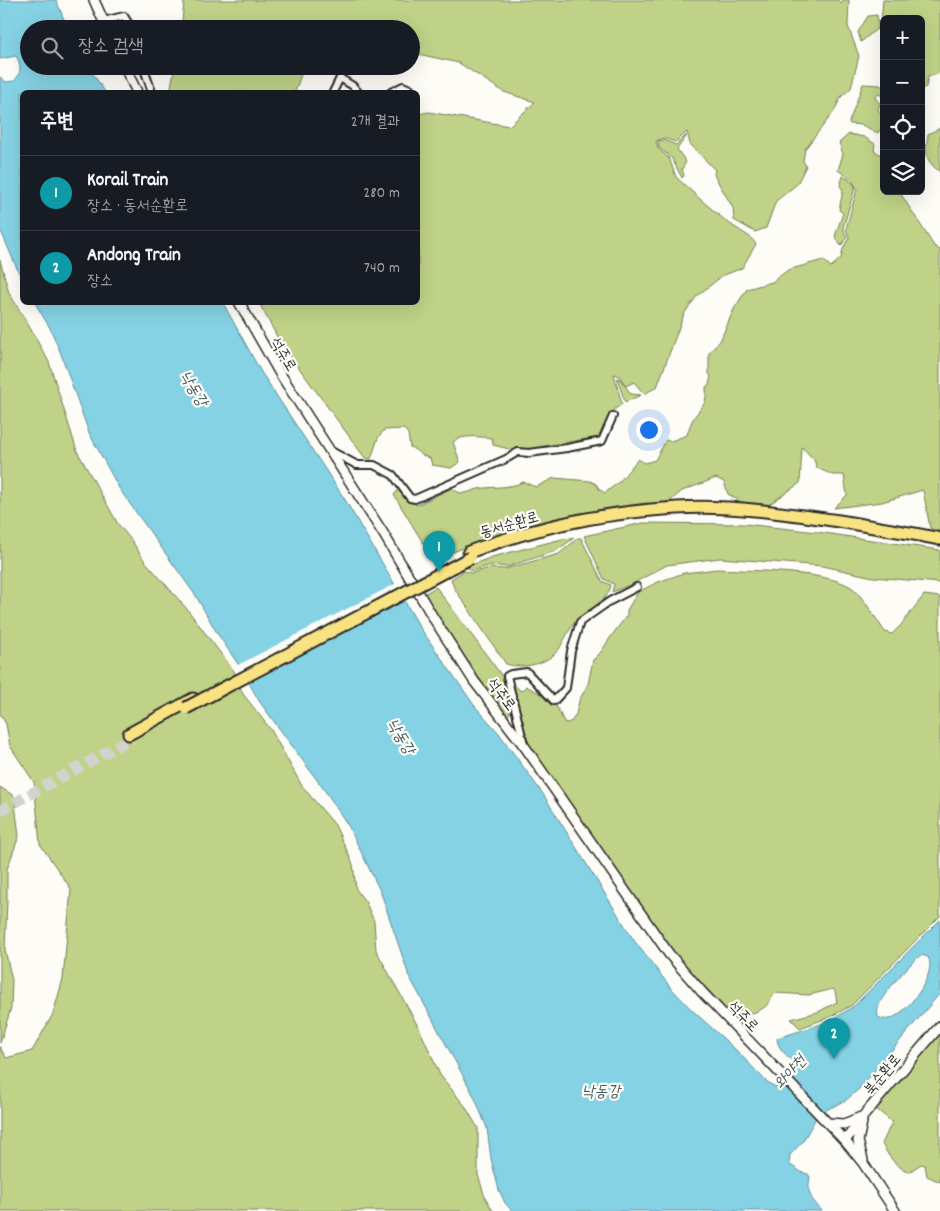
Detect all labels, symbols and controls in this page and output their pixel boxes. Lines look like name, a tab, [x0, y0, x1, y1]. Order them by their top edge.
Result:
map controls	[880, 15, 925, 195]
button: +	[880, 15, 925, 60]
search box	[20, 20, 420, 75]
icon: search	[38, 34, 66, 62]
text: 장소 검색	[78, 34, 144, 61]
button: −	[880, 60, 925, 105]
button: locate	[880, 105, 925, 150]
text: 주변	[40, 108, 74, 138]
text: 2개 결과	[351, 111, 400, 134]
button: layers	[880, 150, 925, 195]
text: Korail Train	[87, 168, 168, 195]
text: 1	[54, 182, 58, 205]
text: 280 m	[363, 182, 400, 205]
text: 장소 · 동서순환로	[87, 195, 188, 218]
text: Andong Train	[87, 243, 181, 270]
text: 2	[53, 257, 60, 280]
text: 740 m	[364, 257, 400, 280]
text: 장소	[87, 270, 113, 293]
street label: 석주로	[264, 334, 301, 376]
water label: 낙동강	[173, 367, 214, 414]
your location	[636, 417, 662, 443]
street label: 동서순환로	[478, 507, 542, 545]
pin: 1	[423, 531, 455, 572]
street label: 석주로	[481, 674, 520, 716]
water label: 낙동강	[380, 715, 421, 762]
street label: 석주로	[722, 997, 763, 1038]
pin: 2	[818, 1018, 850, 1059]
water label: 와야천	[769, 1049, 814, 1095]
street label: 북순환로	[860, 1050, 907, 1101]
water label: 낙동강	[582, 1081, 622, 1104]

